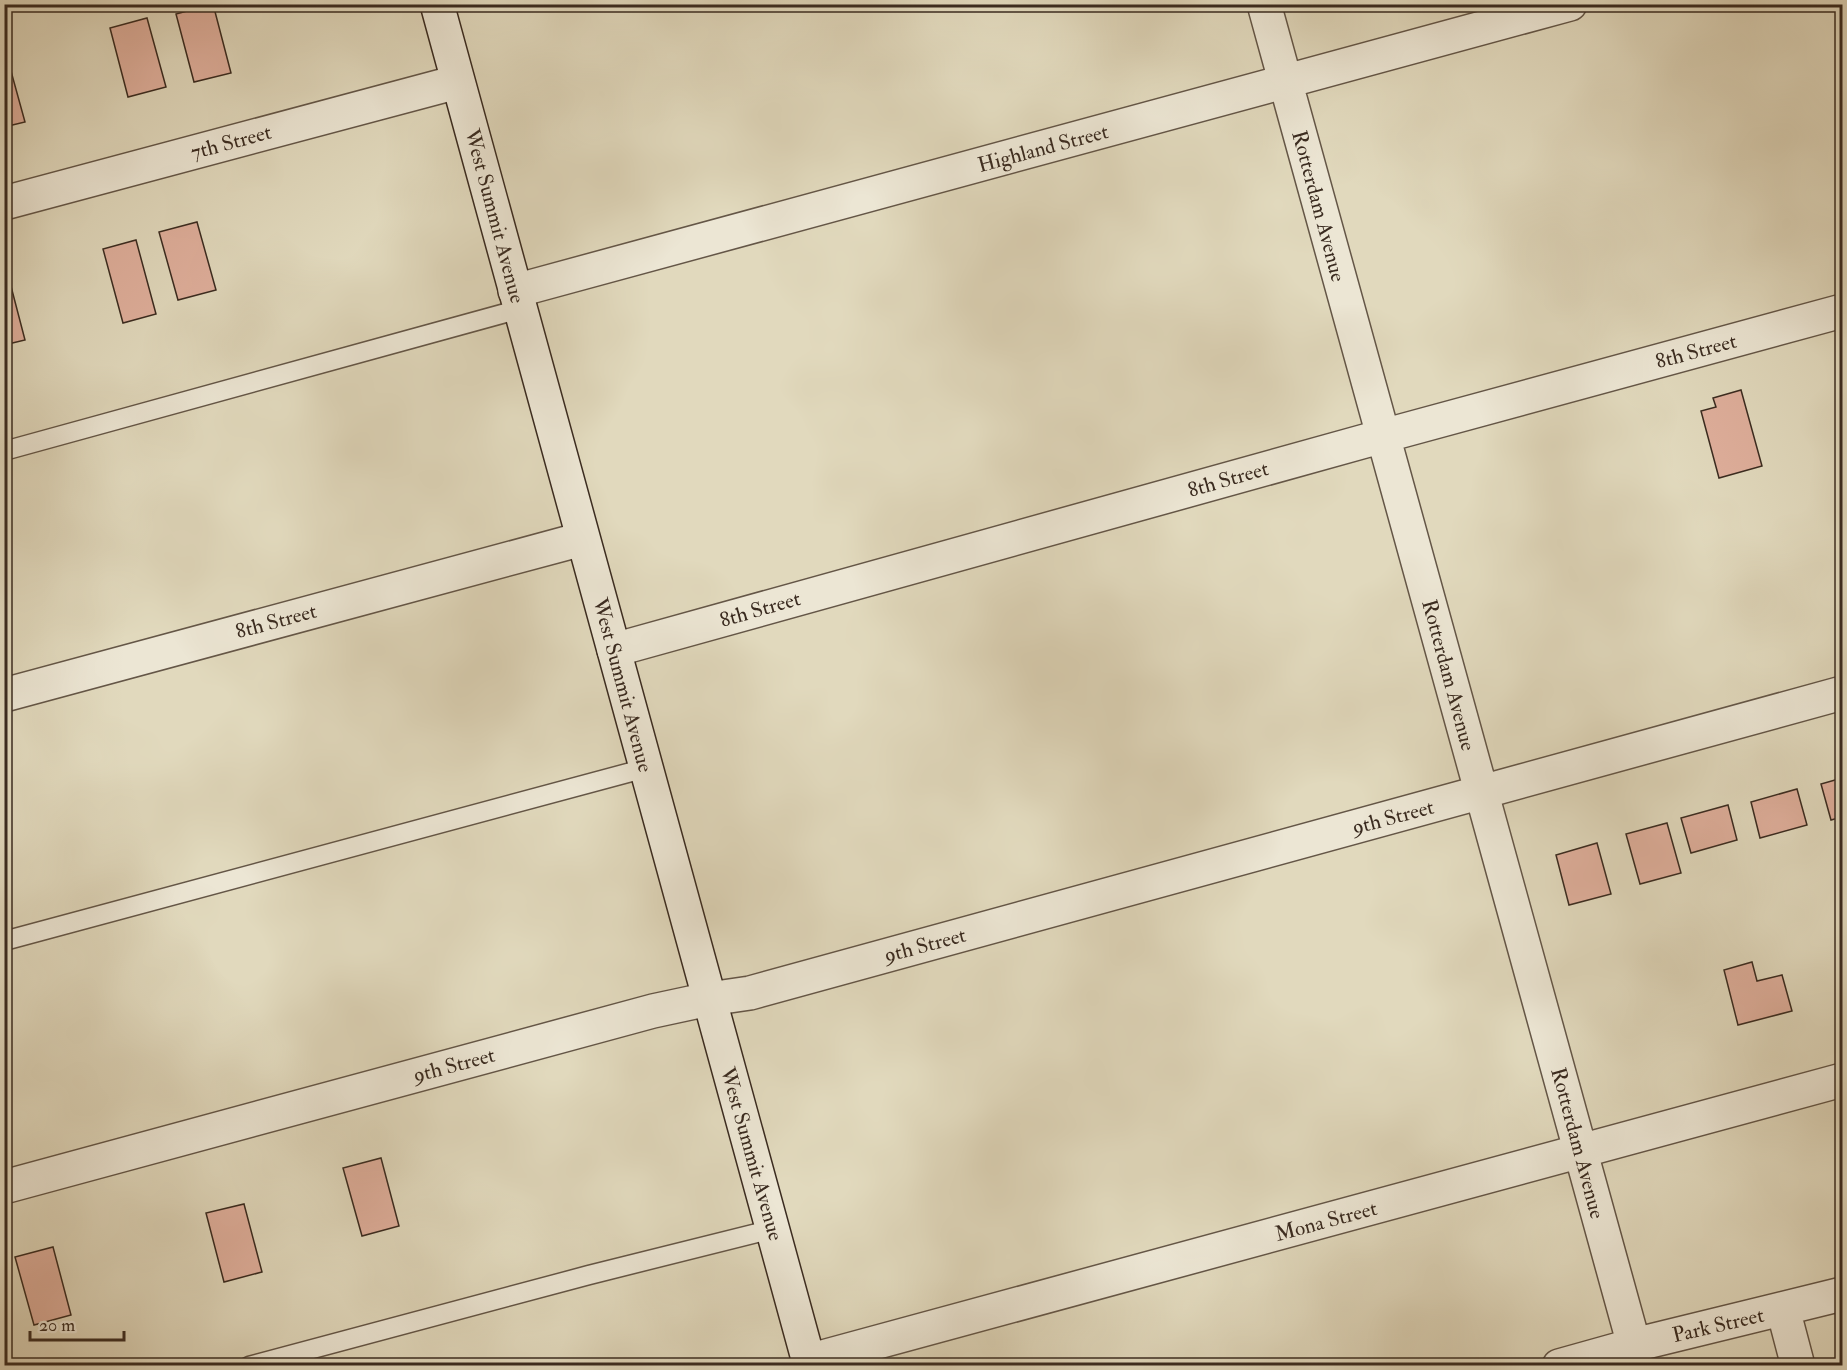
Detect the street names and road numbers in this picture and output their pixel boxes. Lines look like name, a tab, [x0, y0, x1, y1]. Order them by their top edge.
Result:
street label: Highland Street	[975, 118, 1112, 179]
street label: 7th Street	[188, 119, 275, 166]
street label: West Summit Avenue	[458, 125, 531, 306]
street label: Rotterdam Avenue	[1285, 128, 1352, 285]
street label: 8th Street	[1653, 328, 1740, 375]
street label: 8th Street	[1185, 455, 1272, 504]
street label: 8th Street	[717, 585, 804, 634]
street label: West Summit Avenue	[586, 594, 659, 775]
street label: Rotterdam Avenue	[1415, 597, 1482, 754]
street label: 8th Street	[233, 598, 320, 645]
street label: 9th Street	[1347, 794, 1437, 842]
street label: 9th Street	[879, 922, 969, 970]
street label: 9th Street	[408, 1042, 498, 1090]
street label: West Summit Avenue	[714, 1063, 789, 1244]
street label: Rotterdam Avenue	[1544, 1065, 1611, 1222]
street label: Mona Street	[1272, 1195, 1380, 1248]
street label: Park Street	[1670, 1302, 1767, 1349]

